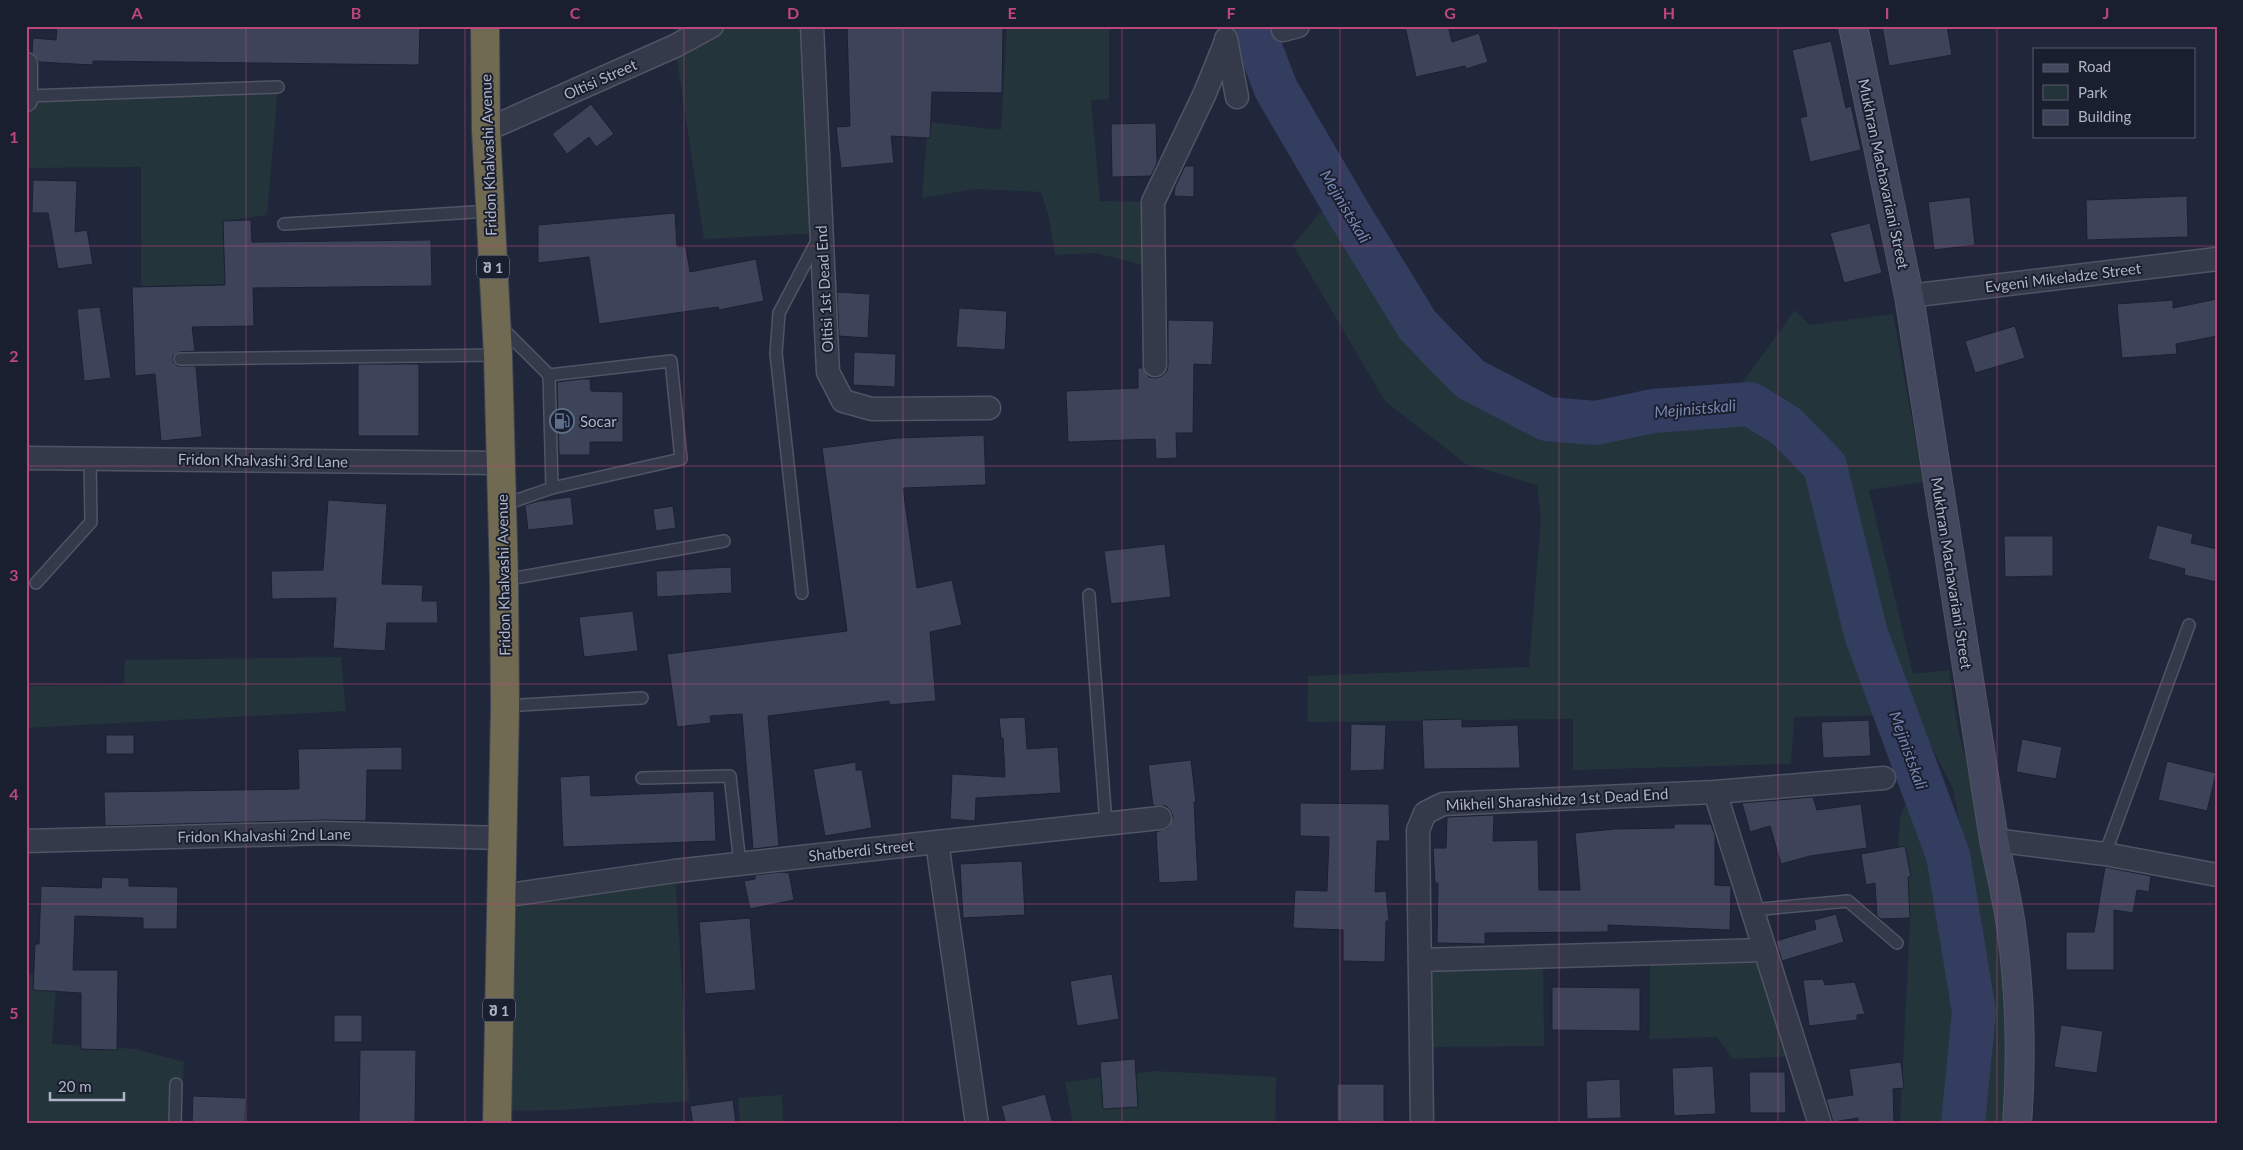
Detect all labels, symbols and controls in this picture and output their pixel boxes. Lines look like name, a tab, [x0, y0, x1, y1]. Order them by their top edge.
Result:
text: A	[130, 3, 143, 22]
text: B	[351, 3, 361, 22]
text: C	[570, 3, 581, 22]
text: D	[787, 3, 799, 22]
text: E	[1007, 3, 1017, 22]
text: F	[1226, 3, 1236, 22]
text: G	[1444, 3, 1456, 22]
text: H	[1663, 3, 1675, 22]
text: I	[1885, 3, 1889, 22]
text: J	[2103, 3, 2109, 22]
legend	[2033, 48, 2196, 138]
street label: Oltisi Street	[561, 55, 640, 103]
text: Road	[2078, 57, 2111, 75]
street label: Fridon Khalvashi Avenue	[476, 74, 500, 236]
street label: Mukhran Machavariani Street	[1855, 77, 1913, 271]
text: Park	[2078, 83, 2108, 101]
text: Building	[2078, 107, 2131, 125]
text: 1	[9, 127, 19, 146]
water label: Mejinistskali	[1317, 166, 1375, 246]
street label: Oltisi 1st Dead End	[812, 225, 836, 353]
road number: შ 1	[477, 256, 509, 278]
street label: Evgeni Mikeladze Street	[1984, 258, 2143, 296]
text: 2	[9, 346, 19, 365]
water label: Mejinistskali	[1653, 395, 1737, 421]
fuel station icon: Socar	[549, 408, 575, 434]
place label: Socar	[580, 412, 617, 430]
street label: Fridon Khalvashi 3rd Lane	[178, 450, 348, 470]
street label: Mukhran Machavariani Street	[1928, 476, 1976, 671]
street label: Fridon Khalvashi Avenue	[493, 494, 513, 656]
text: 3	[9, 565, 19, 584]
water label: Mejinistskali	[1886, 708, 1932, 792]
text: 4	[9, 784, 19, 803]
street label: Mikheil Sharashidze 1st Dead End	[1445, 784, 1669, 814]
street label: Fridon Khalvashi 2nd Lane	[177, 824, 351, 846]
street label: Shatberdi Street	[807, 835, 915, 864]
road number: შ 1	[483, 998, 515, 1022]
text: 5	[9, 1003, 19, 1022]
scale bar	[50, 1070, 124, 1102]
text: 20 m	[58, 1077, 92, 1095]

